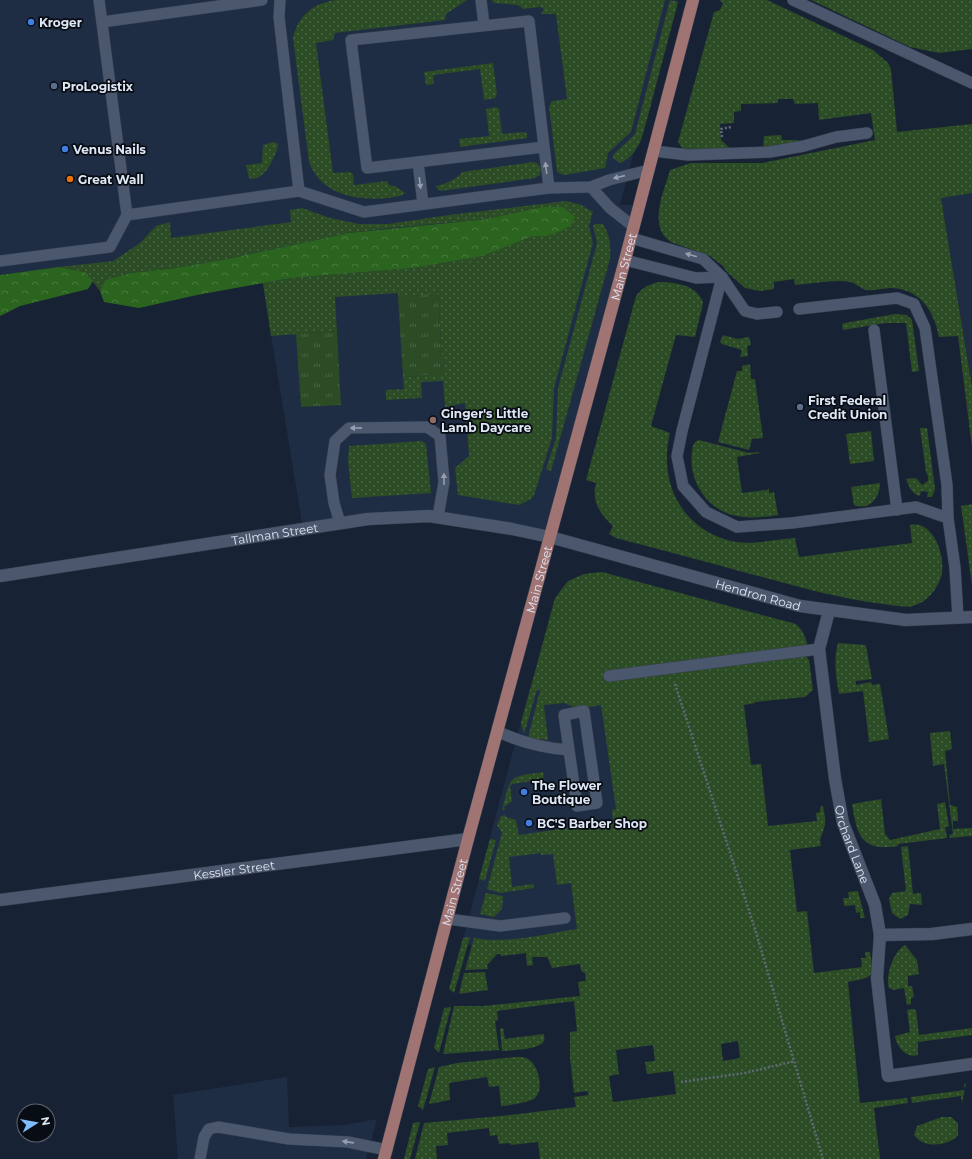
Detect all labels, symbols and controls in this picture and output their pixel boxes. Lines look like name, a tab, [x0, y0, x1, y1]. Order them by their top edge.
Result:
place label: Kroger	[39, 15, 82, 30]
marker: Kroger	[26, 17, 36, 27]
place label: ProLogistix	[62, 79, 134, 94]
marker: ProLogistix	[49, 81, 59, 91]
place label: Venus Nails	[72, 142, 146, 157]
marker: Venus Nails	[60, 144, 70, 154]
one-way arrow	[543, 161, 549, 174]
place label: Great Wall	[78, 172, 144, 187]
marker: Great Wall	[65, 174, 75, 184]
one-way arrow	[613, 175, 626, 181]
one-way arrow	[417, 177, 424, 189]
street label: Main Street	[607, 231, 639, 302]
one-way arrow	[684, 252, 696, 258]
place label: First Federal Credit Union	[808, 393, 887, 422]
marker: First Federal Credit Union	[795, 402, 805, 412]
place label: Ginger's Little Lamb Daycare	[441, 406, 532, 435]
marker: Ginger's Little Lamb Daycare	[428, 415, 438, 425]
one-way arrow	[349, 425, 362, 431]
one-way arrow	[441, 472, 447, 485]
street label: Tallman Street	[230, 519, 319, 548]
street label: Main Street	[522, 544, 555, 615]
street label: Hendron Road	[714, 576, 803, 613]
place label: The Flower Boutique	[532, 778, 602, 807]
marker: The Flower Boutique	[519, 787, 529, 797]
street label: Orchard Lane	[832, 804, 873, 885]
place label: BC'S Barber Shop	[537, 816, 647, 831]
marker: BC'S Barber Shop	[524, 818, 534, 828]
street label: Main Street	[438, 856, 470, 928]
street label: Kessler Street	[192, 857, 276, 882]
north arrow	[16, 1103, 56, 1143]
text: N	[38, 1115, 54, 1127]
one-way arrow	[342, 1139, 355, 1146]

